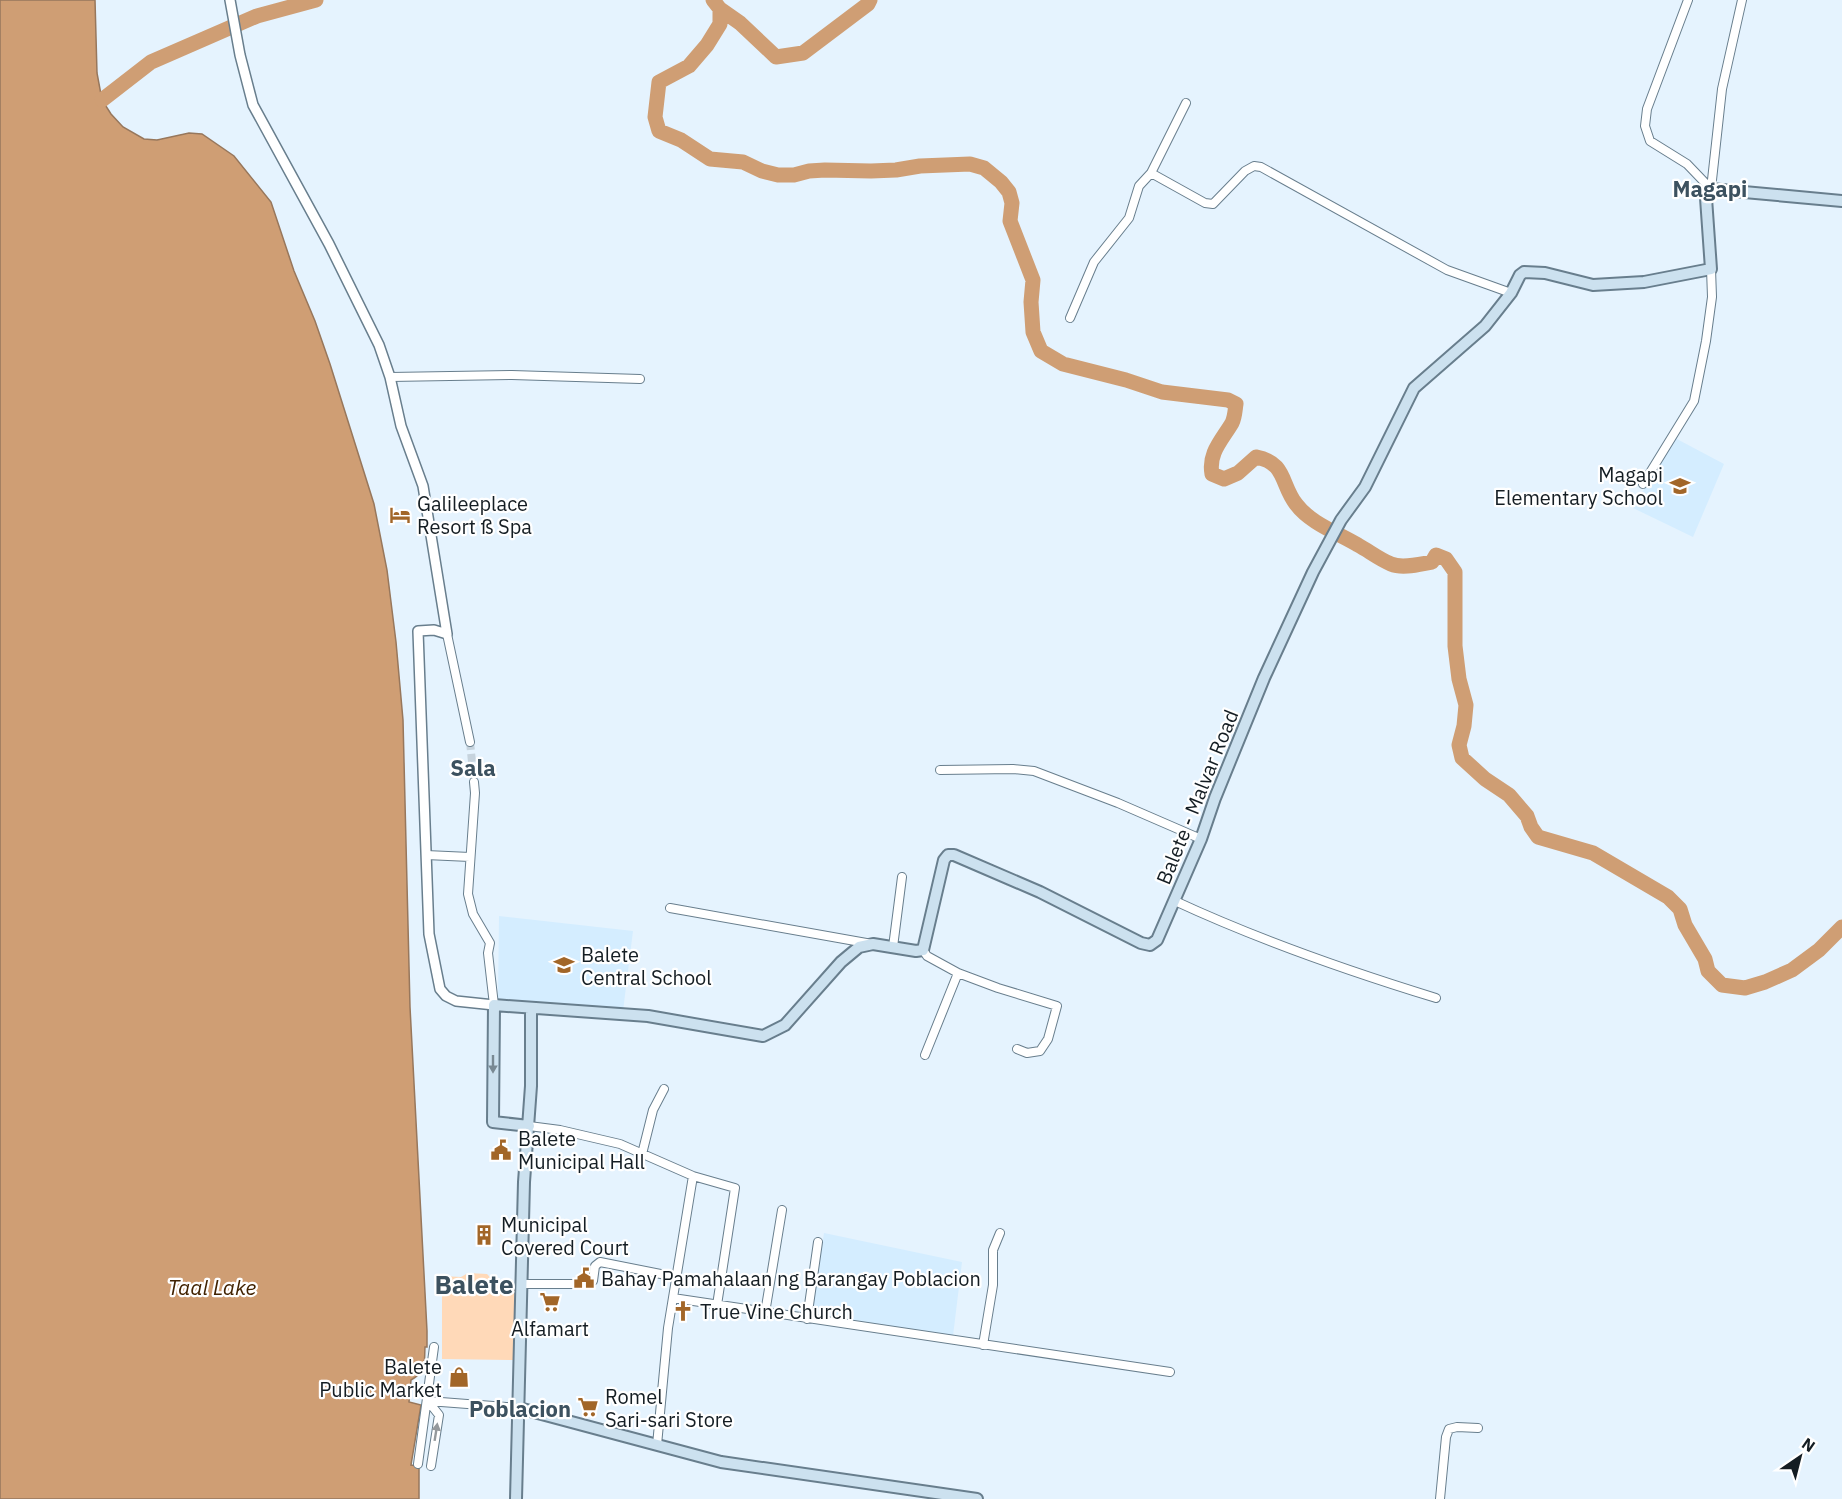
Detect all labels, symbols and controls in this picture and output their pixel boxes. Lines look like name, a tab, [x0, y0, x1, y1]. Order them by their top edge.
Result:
district label: Magapi	[1673, 174, 1747, 203]
place label: Magapi Elementary School	[1494, 461, 1663, 511]
school or university icon: Magapi Elementary School	[1668, 474, 1692, 498]
place label: Galileeplace Resort ß Spa	[417, 490, 532, 540]
hotel icon: Galileeplace Resort ß Spa	[388, 503, 412, 527]
street label: Balete - Malvar Road	[1150, 706, 1244, 888]
district label: Sala	[450, 753, 496, 782]
place label: Balete Central School	[581, 941, 712, 991]
school or university icon: Balete Central School	[552, 953, 576, 977]
one-way arrow	[488, 1054, 498, 1073]
place label: Balete Municipal Hall	[518, 1125, 645, 1175]
public building icon: Balete Municipal Hall	[489, 1138, 513, 1162]
place label: Municipal Covered Court	[501, 1211, 629, 1261]
building icon: Municipal Covered Court	[472, 1223, 496, 1247]
place label: Bahay Pamahalaan ng Barangay Poblacion	[601, 1265, 981, 1292]
public building icon: Bahay Pamahalaan ng Barangay Poblacion	[572, 1266, 596, 1290]
district label: Balete	[434, 1267, 514, 1301]
water label: Taal Lake	[168, 1273, 257, 1301]
supermarket icon: Alfamart	[538, 1290, 562, 1314]
place label: True Vine Church	[700, 1298, 853, 1325]
church icon: True Vine Church	[671, 1299, 695, 1323]
place label: Alfamart	[511, 1315, 589, 1342]
place label: Balete Public Market	[319, 1353, 442, 1403]
shop icon: Balete Public Market	[447, 1365, 471, 1389]
place label: Romel Sari-sari Store	[605, 1383, 733, 1433]
district label: Poblacion	[469, 1394, 571, 1423]
supermarket icon: Romel Sari-sari Store	[576, 1395, 600, 1419]
one-way arrow	[432, 1422, 441, 1441]
north arrow	[1770, 1427, 1830, 1487]
text: N	[1798, 1433, 1819, 1456]

